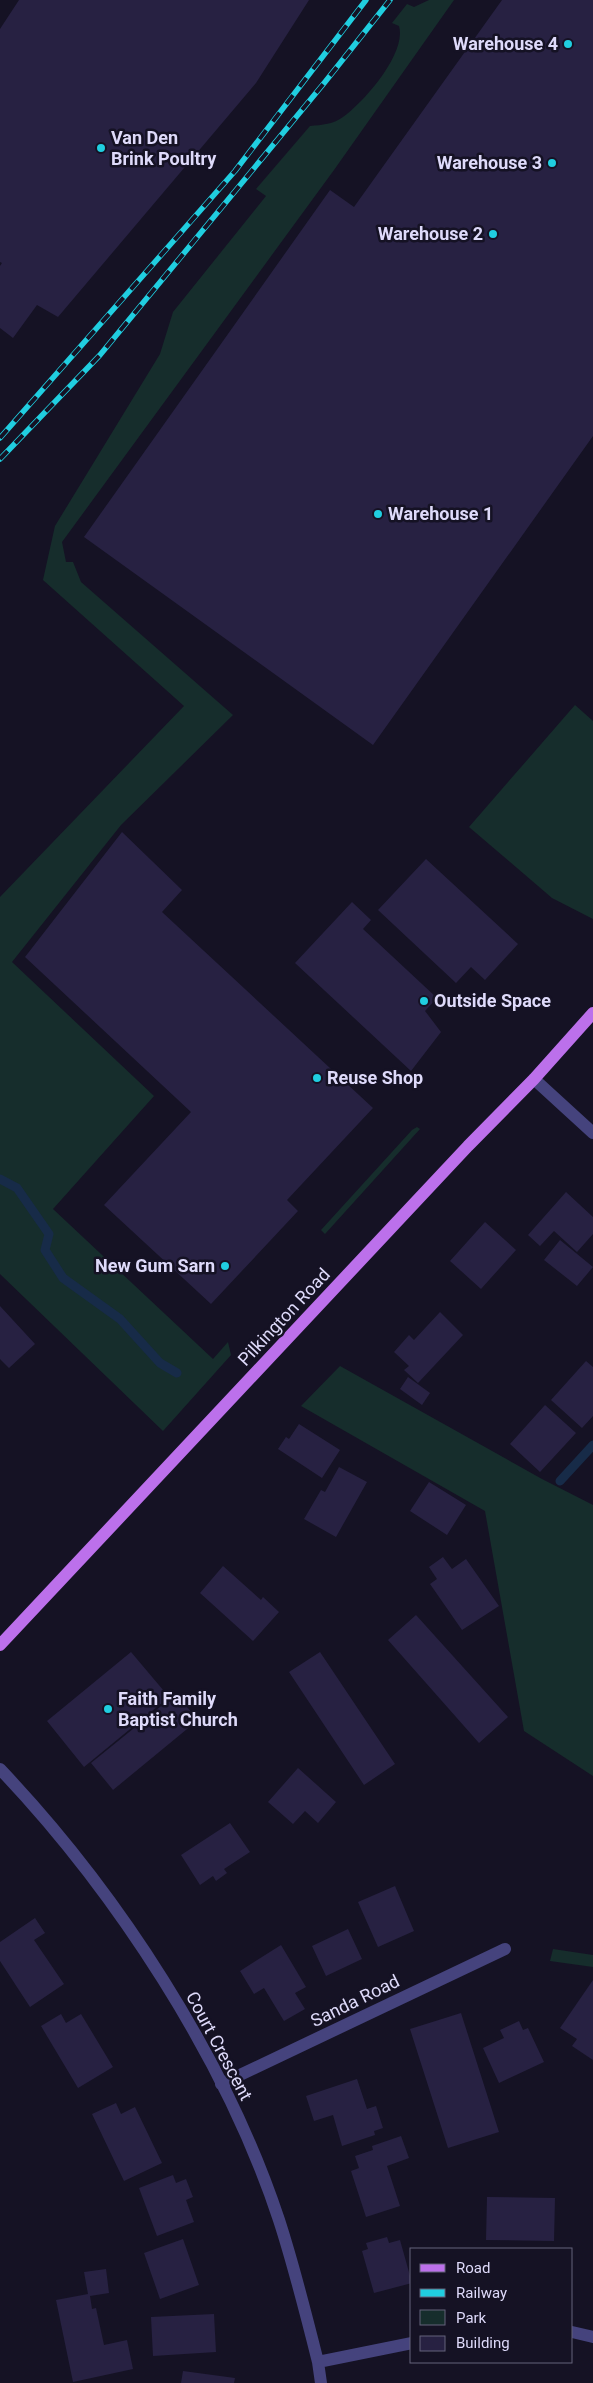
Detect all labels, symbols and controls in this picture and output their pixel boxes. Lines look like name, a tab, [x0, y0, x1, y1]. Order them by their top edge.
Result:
place label: Warehouse 4	[453, 33, 558, 54]
marker: Warehouse 4	[562, 38, 574, 50]
place label: Van Den Brink Poultry	[111, 127, 217, 169]
marker: Van Den Brink Poultry	[95, 142, 107, 154]
place label: Warehouse 3	[437, 152, 542, 173]
marker: Warehouse 3	[546, 157, 558, 169]
place label: Warehouse 2	[378, 223, 483, 244]
marker: Warehouse 2	[487, 228, 499, 240]
place label: Warehouse 1	[388, 503, 493, 524]
marker: Warehouse 1	[372, 508, 384, 520]
place label: Outside Space	[434, 990, 551, 1011]
marker: Outside Space	[418, 995, 430, 1007]
place label: Reuse Shop	[327, 1067, 423, 1088]
marker: Reuse Shop	[311, 1072, 323, 1084]
place label: New Gum Sarn	[95, 1255, 215, 1276]
marker: New Gum Sarn	[219, 1260, 231, 1272]
street label: Pilkington Road	[233, 1264, 334, 1370]
place label: Faith Family Baptist Church	[118, 1688, 238, 1730]
marker: Faith Family Baptist Church	[102, 1703, 114, 1715]
street label: Sanda Road	[307, 1970, 403, 2031]
street label: Court Crescent	[182, 1988, 257, 2104]
legend	[410, 2248, 573, 2363]
text: Road	[456, 2259, 490, 2277]
text: Railway	[456, 2284, 507, 2302]
text: Park	[456, 2309, 487, 2327]
text: Building	[456, 2334, 510, 2352]

